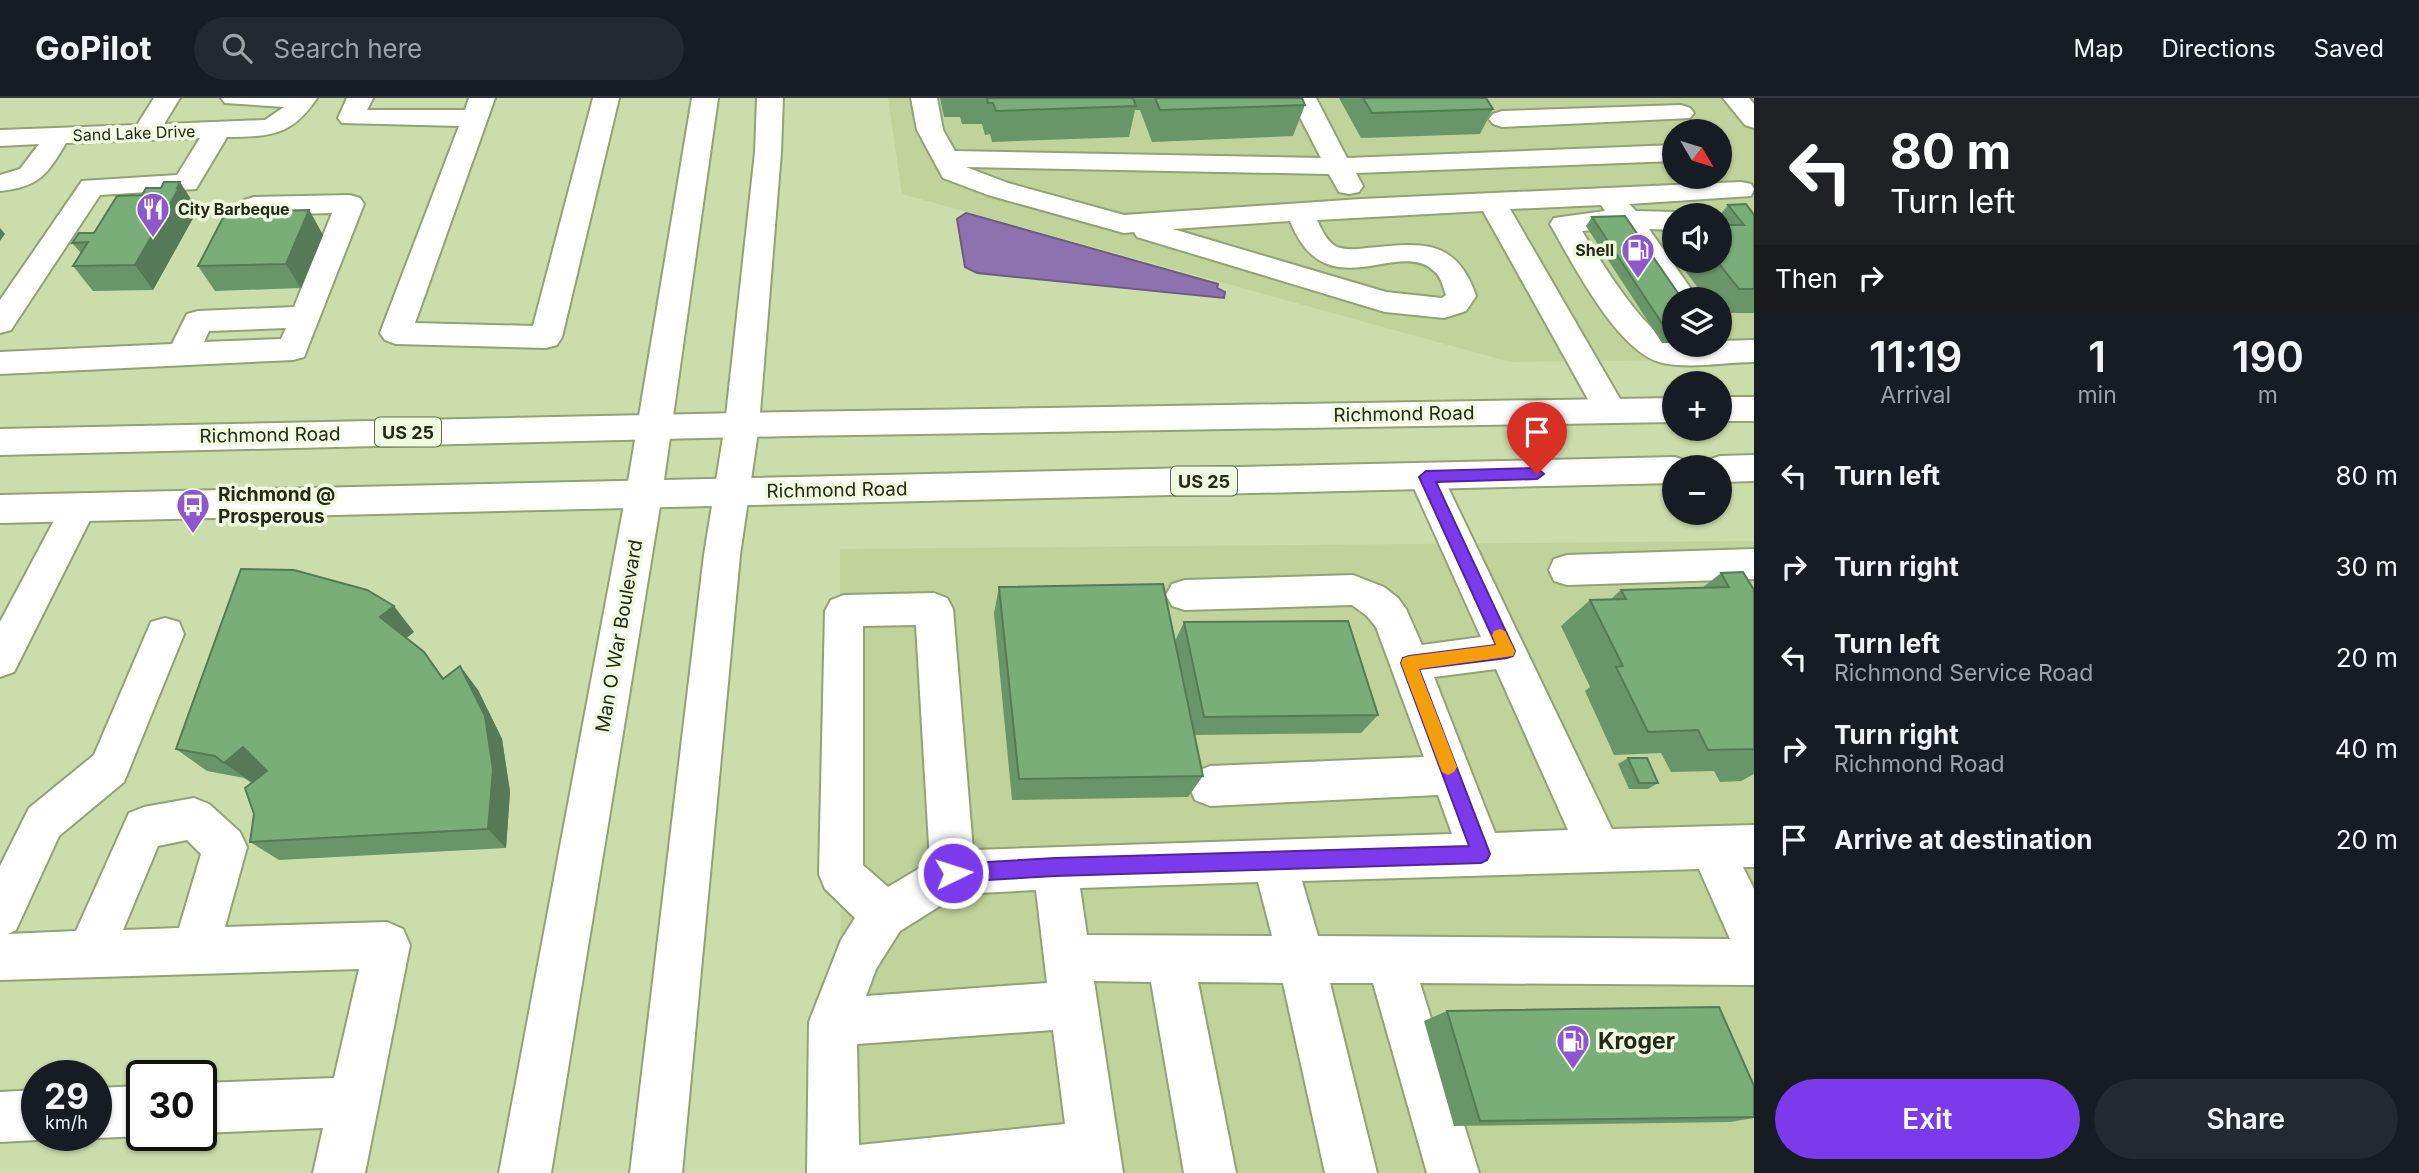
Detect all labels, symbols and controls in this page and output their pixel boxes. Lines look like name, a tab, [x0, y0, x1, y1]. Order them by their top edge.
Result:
search box	[194, 17, 684, 80]
text: GoPilot	[35, 28, 152, 68]
icon: search	[218, 29, 256, 67]
text: Search here	[274, 33, 422, 64]
text: Map	[2074, 34, 2123, 63]
text: Directions	[2161, 34, 2276, 63]
text: Saved	[2314, 34, 2384, 63]
north arrow	[1662, 119, 1732, 189]
map controls	[1662, 119, 1732, 525]
street label: Sand Lake Drive	[72, 121, 196, 145]
text: 80 m	[1890, 122, 2011, 181]
icon: left	[1775, 126, 1866, 217]
text: Turn left	[1890, 182, 2015, 221]
restaurant icon: City Barbeque	[134, 190, 172, 239]
place label: City Barbeque	[178, 199, 290, 219]
button: sound	[1662, 203, 1732, 273]
fuel station icon: Shell	[1619, 231, 1657, 280]
place label: Shell	[1575, 240, 1614, 260]
icon: right	[1852, 259, 1890, 297]
text: Then	[1775, 263, 1838, 294]
button: layers	[1662, 287, 1732, 357]
text: 11:19	[1869, 331, 1962, 382]
text: 1	[2088, 331, 2106, 382]
text: 190	[2232, 331, 2304, 382]
button: +	[1662, 371, 1732, 441]
text: Arrival	[1880, 381, 1951, 409]
text: min	[2077, 381, 2117, 409]
text: m	[2258, 381, 2278, 409]
street label: Richmond Road	[1333, 401, 1475, 427]
pin	[1507, 402, 1567, 474]
icon: arrive	[1518, 413, 1556, 451]
road number: US 25	[375, 418, 441, 446]
street label: Richmond Road	[199, 422, 341, 448]
button: −	[1662, 455, 1732, 525]
icon: left	[1775, 457, 1813, 495]
text: Turn left	[1834, 460, 1940, 491]
text: 80 m	[2335, 460, 2398, 491]
road number: US 25	[1171, 466, 1237, 496]
street label: Richmond Road	[766, 477, 908, 503]
place label: Richmond @ Prosperous	[218, 483, 335, 528]
bus stop icon: Richmond @ Prosperous	[174, 486, 212, 535]
street label: Man O War Boulevard	[591, 538, 647, 734]
icon: right	[1775, 548, 1813, 586]
text: Turn right	[1834, 551, 1959, 582]
text: 30 m	[2335, 551, 2398, 582]
text: Turn left	[1834, 628, 1940, 659]
icon: left	[1775, 639, 1813, 677]
text: 20 m	[2336, 642, 2398, 673]
text: Richmond Service Road	[1834, 659, 2093, 687]
text: Turn right	[1834, 719, 1959, 750]
icon: right	[1775, 730, 1813, 768]
text: 40 m	[2335, 733, 2398, 764]
text: Richmond Road	[1834, 750, 2005, 778]
icon: arrive	[1775, 821, 1813, 859]
text: Arrive at destination	[1834, 824, 2093, 855]
text: 20 m	[2336, 824, 2398, 855]
position arrow	[916, 836, 990, 910]
fuel station icon: Kroger	[1554, 1022, 1592, 1071]
place label: Kroger	[1598, 1027, 1675, 1055]
speed limit sign: 30	[126, 1060, 217, 1151]
text: 29	[44, 1075, 89, 1117]
button: Exit	[1775, 1079, 2080, 1159]
button: Share	[2094, 1079, 2398, 1159]
text: km/h	[45, 1112, 88, 1133]

